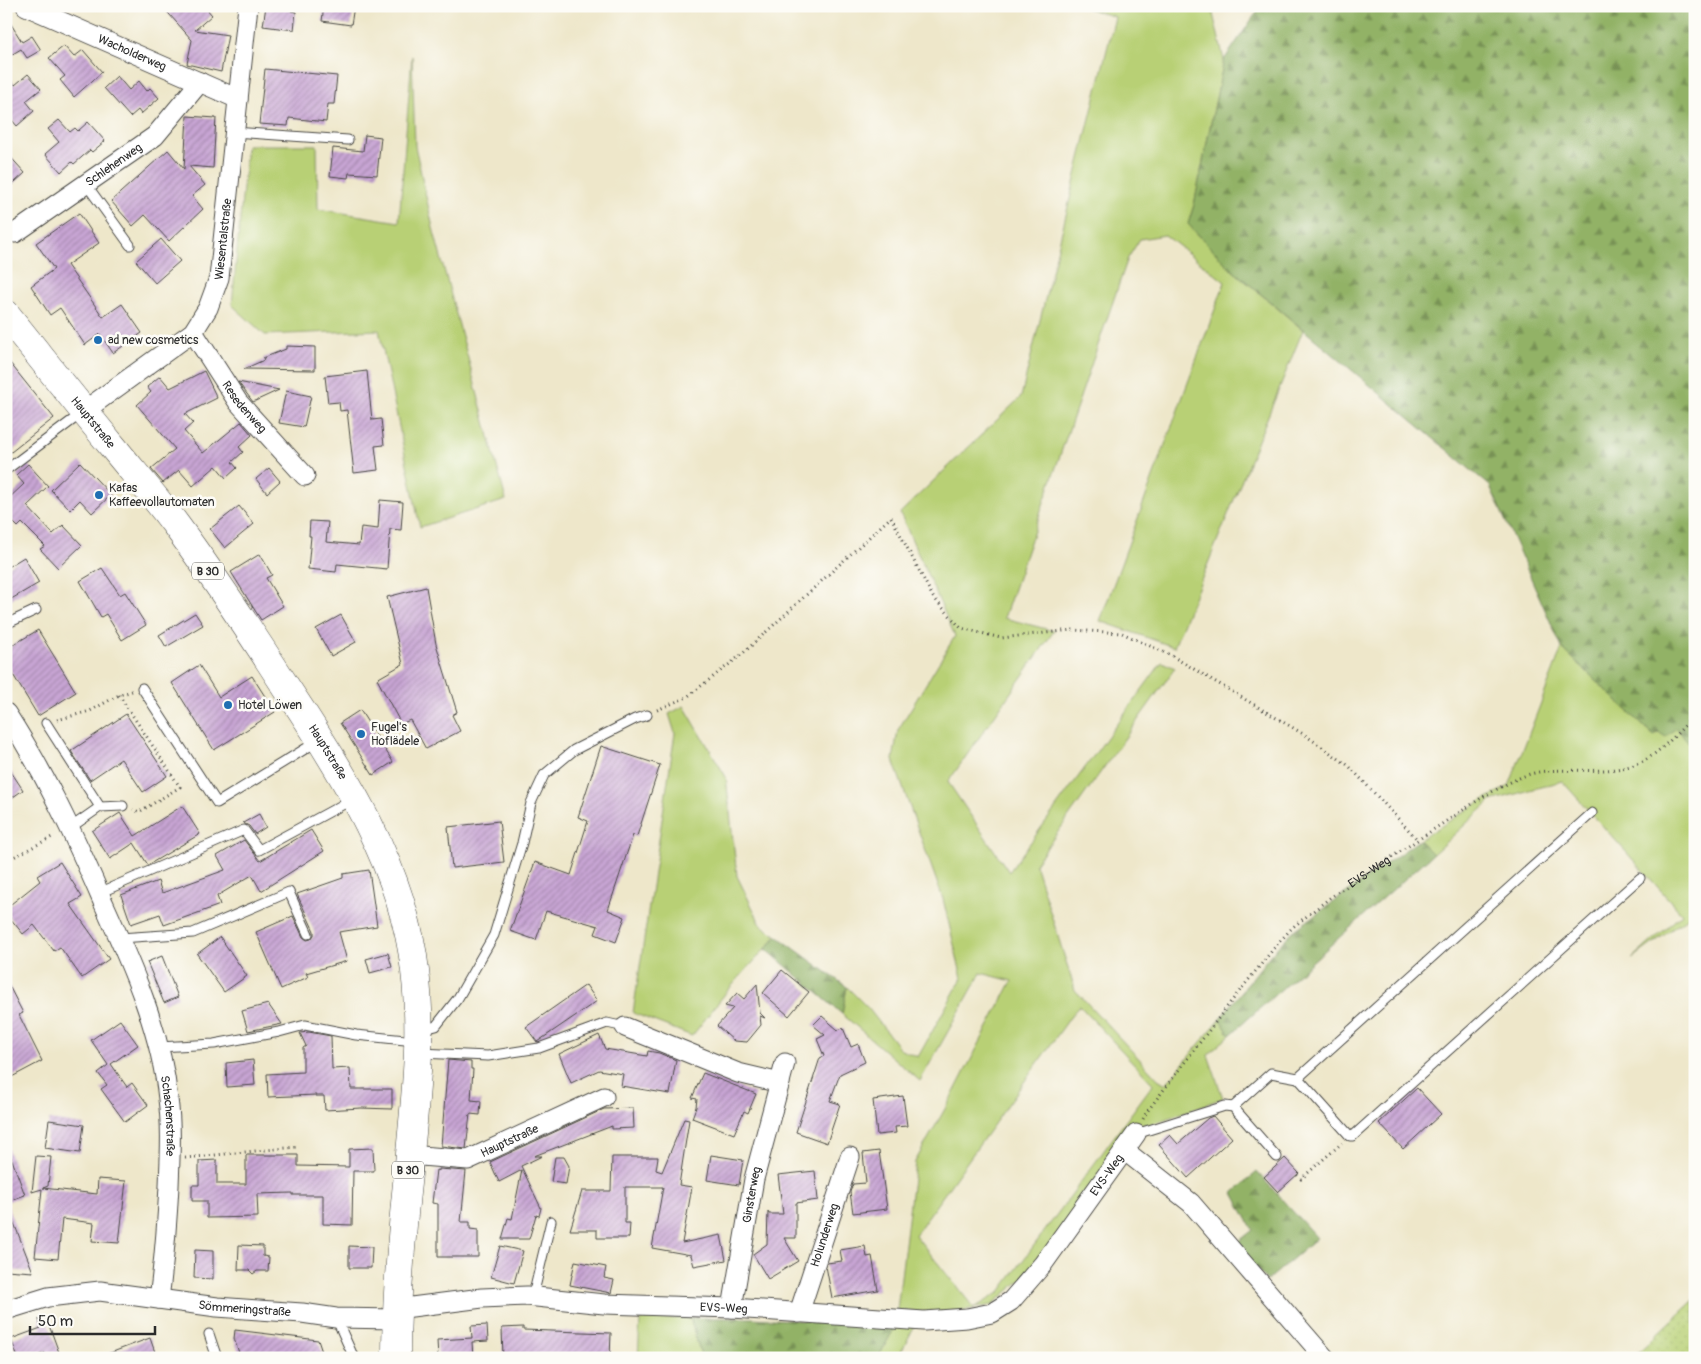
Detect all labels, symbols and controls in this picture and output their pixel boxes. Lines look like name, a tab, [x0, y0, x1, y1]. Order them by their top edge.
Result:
street label: Wacholderweg	[96, 31, 169, 74]
street label: Schlehenweg	[82, 140, 145, 190]
street label: Wiesentalstraße	[211, 197, 235, 281]
place label: ad new cosmetics	[108, 333, 199, 348]
marker: ad new cosmetics	[92, 334, 104, 346]
street label: Resedenweg	[219, 378, 270, 436]
street label: Hauptstraße	[68, 394, 118, 451]
place label: Kafas Kaffeevollautomaten	[109, 481, 215, 510]
marker: Kafas Kaffeevollautomaten	[93, 489, 105, 501]
road number: B 30	[192, 562, 224, 580]
place label: Hotel Löwen	[238, 698, 302, 713]
marker: Hotel Löwen	[222, 699, 234, 711]
place label: Fugel's Hoflädele	[371, 720, 419, 749]
street label: Hauptstraße	[305, 721, 350, 782]
marker: Fugel's Hoflädele	[355, 728, 367, 740]
street label: EVS-Weg	[1345, 852, 1393, 891]
street label: Schachenstraße	[157, 1074, 178, 1157]
street label: Hauptstraße	[478, 1121, 541, 1161]
street label: EVS-Weg	[1087, 1151, 1127, 1199]
road number: B 30	[392, 1162, 424, 1178]
street label: Ginsterweg	[739, 1165, 765, 1224]
street label: Holunderweg	[807, 1201, 842, 1269]
street label: Sömmeringstraße	[197, 1297, 291, 1320]
street label: EVS-Weg	[700, 1300, 748, 1317]
scale bar	[30, 1304, 155, 1336]
text: 50 m	[38, 1312, 73, 1331]

